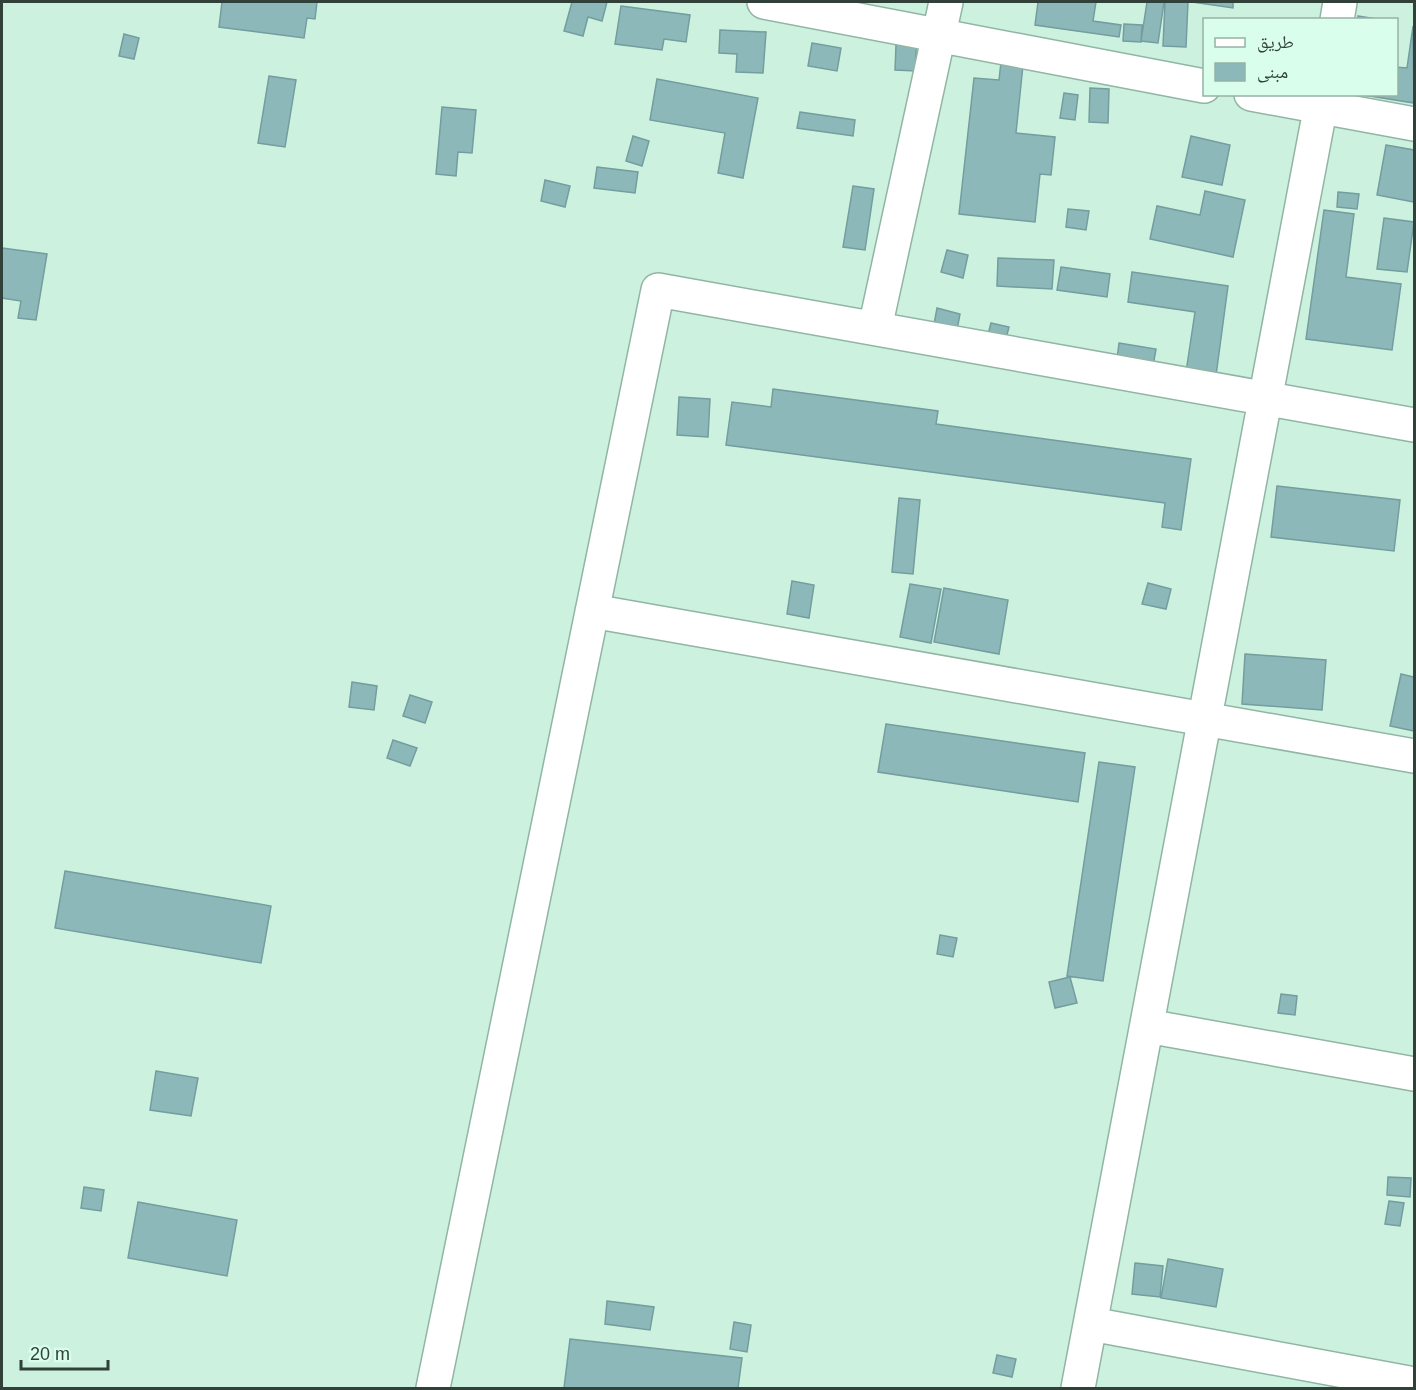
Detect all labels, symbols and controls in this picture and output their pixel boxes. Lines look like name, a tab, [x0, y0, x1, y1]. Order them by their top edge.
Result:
legend	[1203, 18, 1398, 96]
text: طريق	[1257, 32, 1294, 53]
text: مبنى	[1257, 62, 1288, 83]
scale bar	[21, 1333, 108, 1371]
text: 20 m	[30, 1344, 70, 1364]

